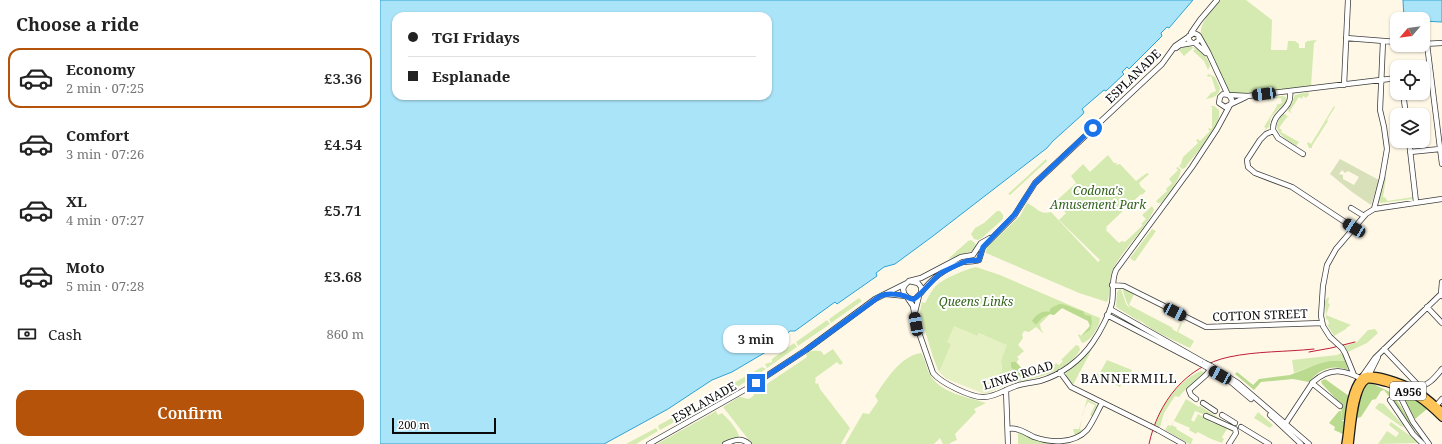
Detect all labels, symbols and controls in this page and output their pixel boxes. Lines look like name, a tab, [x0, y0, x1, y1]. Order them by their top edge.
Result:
text: Choose a ride	[16, 12, 139, 36]
north arrow	[1390, 12, 1430, 52]
map controls	[1390, 12, 1430, 148]
text: TGI Fridays	[432, 27, 520, 47]
street label: ESPLANADE	[1102, 45, 1164, 107]
text: Economy	[66, 59, 135, 79]
icon: car	[18, 60, 54, 96]
button: locate	[1390, 60, 1430, 100]
text: Esplanade	[432, 66, 510, 86]
text: £3.36	[324, 68, 362, 88]
text: 2 min · 07:25	[66, 79, 144, 97]
car	[1251, 87, 1277, 101]
button: layers	[1390, 108, 1430, 148]
route start	[1084, 119, 1102, 137]
text: Comfort	[66, 125, 129, 145]
icon: car	[18, 126, 54, 162]
text: £4.54	[324, 134, 362, 154]
text: 3 min · 07:26	[66, 145, 144, 163]
park label: Codona's Amusement Park	[1049, 182, 1147, 213]
text: XL	[66, 191, 87, 211]
icon: car	[18, 192, 54, 228]
text: £5.71	[324, 200, 362, 220]
text: 4 min · 07:27	[66, 211, 144, 229]
car	[1341, 217, 1367, 239]
text: Moto	[66, 257, 105, 277]
icon: car	[18, 258, 54, 294]
text: £3.68	[324, 266, 362, 286]
text: 5 min · 07:28	[66, 277, 144, 295]
park label: Queens Links	[939, 293, 1014, 310]
car	[1162, 301, 1188, 323]
street label: COTTON STREET	[1212, 305, 1309, 325]
car	[908, 311, 924, 337]
icon: cash	[16, 323, 38, 345]
text: Cash	[48, 324, 82, 344]
text: 860 m	[327, 325, 364, 343]
callout: 3 min	[723, 325, 789, 353]
text: 3 min	[738, 330, 774, 348]
street label: LINKS ROAD	[981, 356, 1055, 394]
car	[1207, 364, 1233, 386]
district label: BANNERMILL	[1080, 369, 1178, 387]
route end	[747, 374, 765, 392]
street label: ESPLANADE	[669, 377, 739, 427]
road number: A956	[1390, 382, 1426, 400]
button: Confirm	[16, 390, 364, 436]
scale bar	[392, 416, 496, 435]
text: 200 m	[398, 417, 430, 432]

